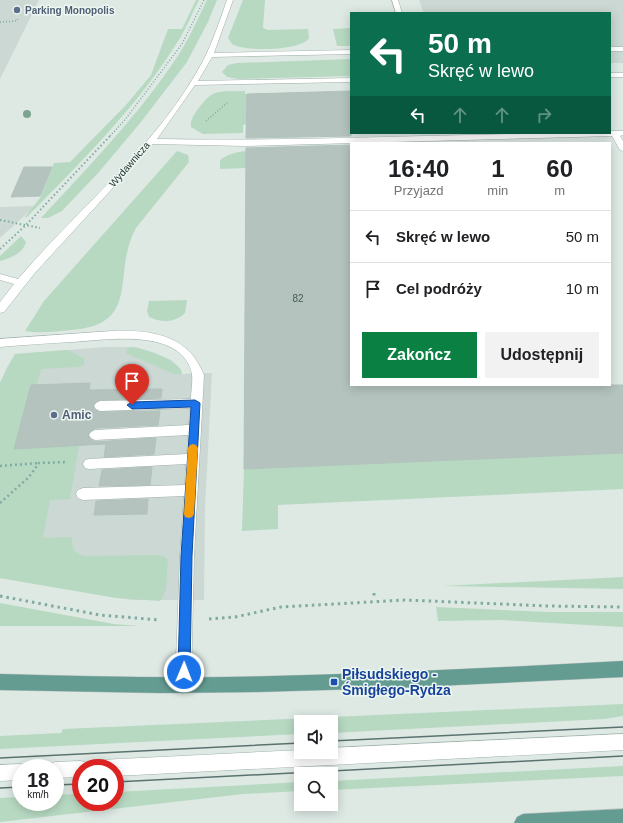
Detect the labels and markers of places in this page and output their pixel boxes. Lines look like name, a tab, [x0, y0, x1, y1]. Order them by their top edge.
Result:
marker: Parking Monopolis	[12, 5, 22, 15]
place label: Parking Monopolis	[25, 5, 115, 16]
pin	[115, 364, 149, 405]
place label: Amic	[62, 408, 92, 422]
marker: Amic	[49, 410, 59, 420]
place label: Piłsudskiego - Śmigłego-Rydza	[342, 666, 451, 698]
marker: Piłsudskiego - Śmigłego-Rydza	[329, 677, 339, 687]

